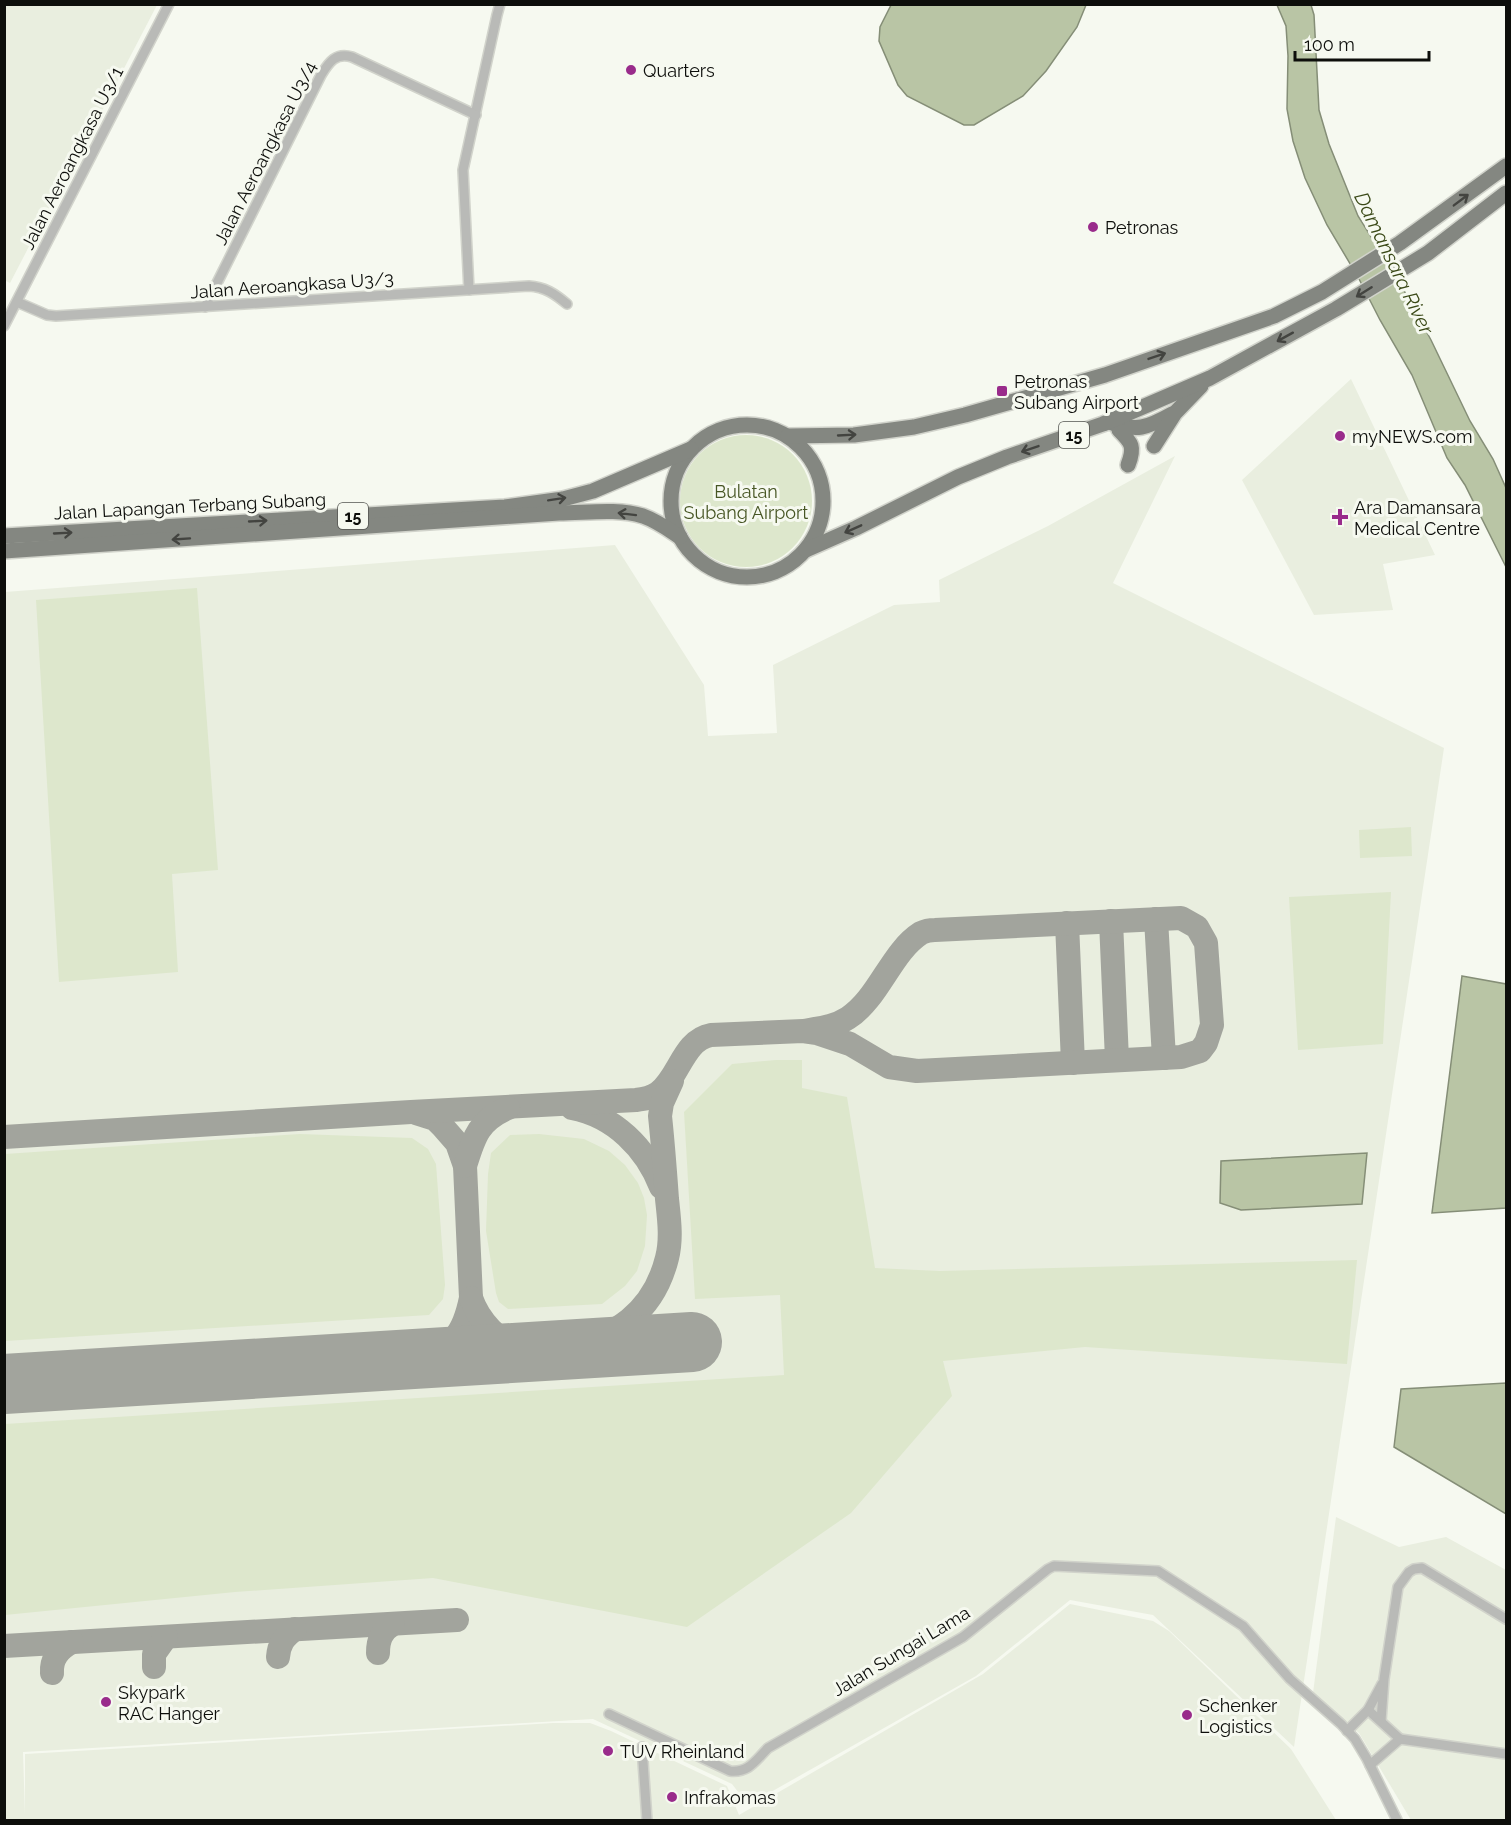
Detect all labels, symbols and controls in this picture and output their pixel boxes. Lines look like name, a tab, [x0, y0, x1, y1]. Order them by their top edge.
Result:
scale bar	[1295, 24, 1428, 62]
text: 100 m	[1304, 34, 1355, 55]
street label: Jalan Aeroangkasa U3/4	[210, 58, 320, 248]
place label: Quarters	[643, 60, 715, 81]
street label: Jalan Aeroangkasa U3/1	[17, 63, 127, 253]
marker: Quarters	[624, 63, 638, 77]
water label: Damansara River	[1349, 188, 1439, 339]
one-way arrow	[1452, 194, 1468, 206]
place label: Petronas	[1105, 217, 1179, 238]
marker: Petronas	[1086, 220, 1100, 234]
street label: Jalan Aeroangkasa U3/3	[190, 267, 394, 303]
one-way arrow	[1356, 286, 1373, 298]
one-way arrow	[1277, 331, 1294, 343]
one-way arrow	[1147, 350, 1166, 361]
place label: Petronas Subang Airport	[1014, 371, 1139, 413]
marker: Petronas Subang Airport	[995, 384, 1009, 398]
road number: 15	[1059, 422, 1089, 448]
place label: myNEWS.com	[1352, 426, 1473, 447]
marker: myNEWS.com	[1333, 429, 1347, 443]
one-way arrow	[836, 430, 856, 441]
one-way arrow	[1021, 445, 1040, 456]
park label: Bulatan Subang Airport	[684, 481, 808, 523]
street label: Jalan Lapangan Terbang Subang	[53, 488, 327, 524]
one-way arrow	[546, 494, 566, 505]
place label: Ara Damansara Medical Centre	[1354, 497, 1481, 539]
road number: 15	[338, 503, 368, 529]
one-way arrow	[618, 508, 637, 519]
marker: Ara Damansara Medical Centre	[1331, 508, 1349, 526]
one-way arrow	[247, 516, 267, 527]
one-way arrow	[844, 524, 862, 536]
one-way arrow	[52, 527, 72, 538]
one-way arrow	[172, 534, 191, 545]
street label: Jalan Sungai Lama	[829, 1602, 973, 1700]
place label: Skypark RAC Hanger	[118, 1682, 221, 1724]
marker: Skypark RAC Hanger	[99, 1695, 113, 1709]
place label: Schenker Logistics	[1199, 1695, 1278, 1737]
marker: Schenker Logistics	[1180, 1708, 1194, 1722]
place label: TUV Rheinland	[620, 1741, 744, 1762]
marker: TUV Rheinland	[601, 1744, 615, 1758]
place label: Infrakomas	[684, 1787, 776, 1808]
marker: Infrakomas	[665, 1790, 679, 1804]

